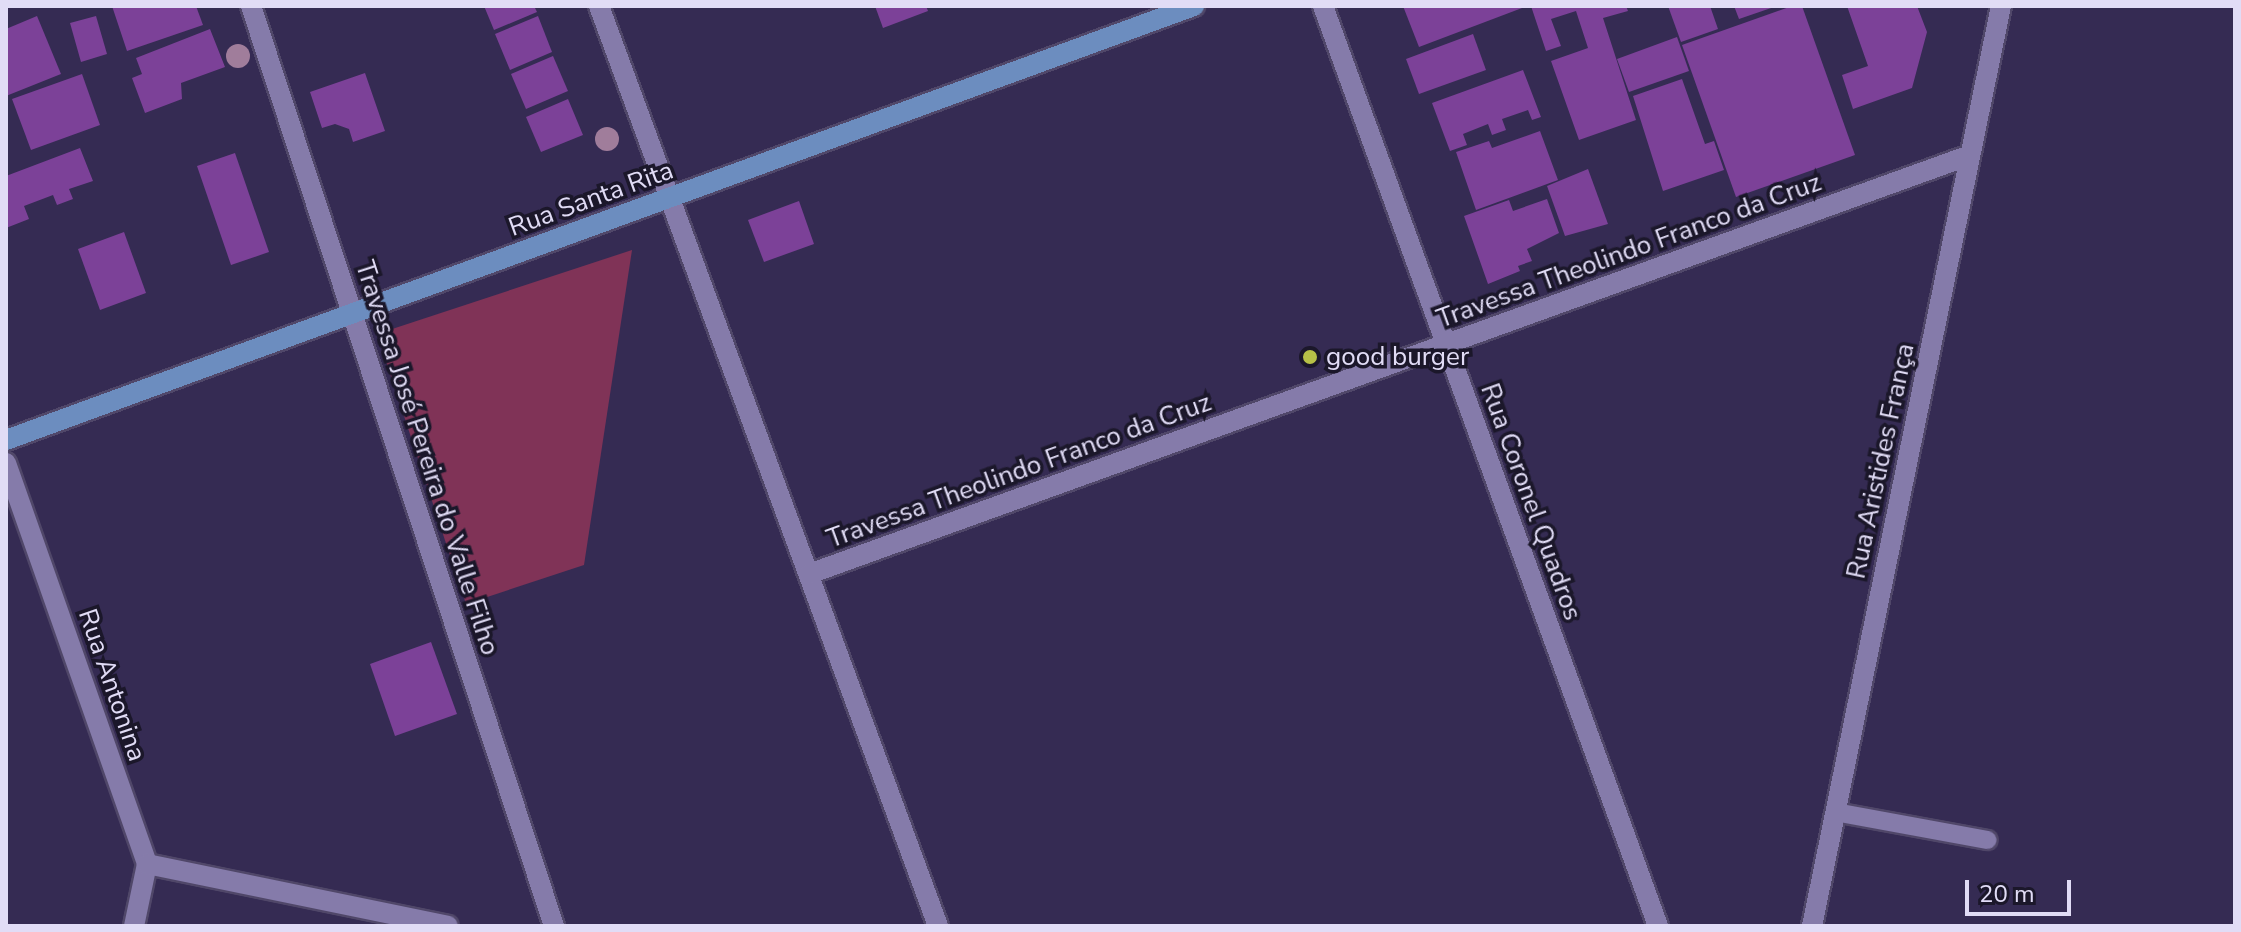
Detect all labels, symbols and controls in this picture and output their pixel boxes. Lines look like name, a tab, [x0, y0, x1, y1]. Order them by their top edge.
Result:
street label: Rua Santa Rita	[504, 155, 678, 243]
street label: Travessa Theolindo Franco da Cruz	[1433, 167, 1825, 335]
street label: Travessa José Pereira do Valle Filho	[348, 257, 506, 659]
street label: Rua Aristides França	[1841, 340, 1921, 582]
place label: good burger	[1326, 341, 1469, 373]
marker: good burger	[1301, 348, 1319, 366]
street label: Rua Coronel Quadros	[1474, 379, 1588, 625]
street label: Travessa Theolindo Franco da Cruz	[823, 387, 1215, 555]
street label: Rua Antonina	[71, 605, 153, 765]
scale bar	[1969, 864, 2075, 914]
text: 20 m	[1979, 878, 2035, 910]

